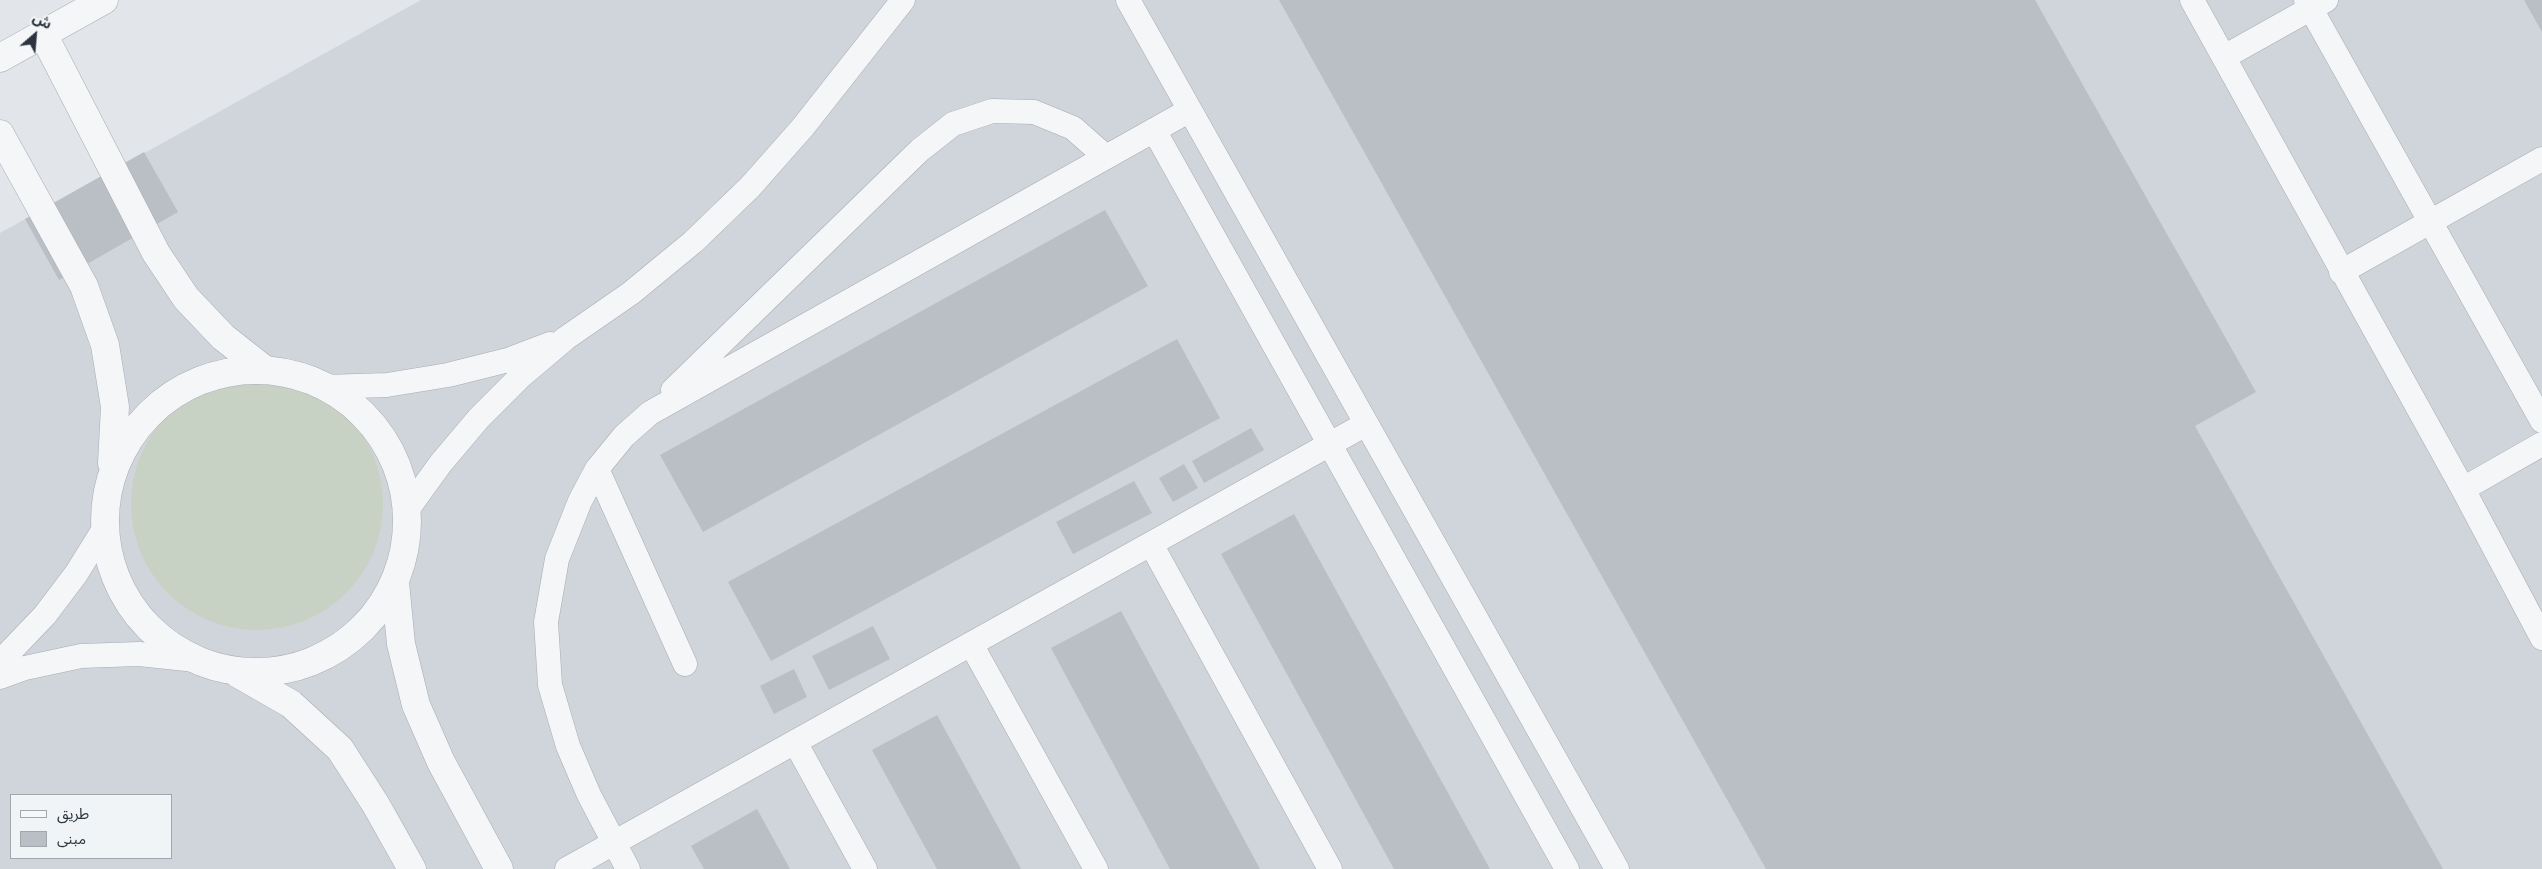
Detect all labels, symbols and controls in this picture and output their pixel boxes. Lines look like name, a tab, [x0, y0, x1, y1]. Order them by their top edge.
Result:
text: ش	[30, 9, 54, 33]
north arrow	[10, 10, 60, 60]
legend	[10, 794, 172, 859]
text: طريق	[57, 805, 89, 823]
text: مبنى	[57, 830, 86, 848]

